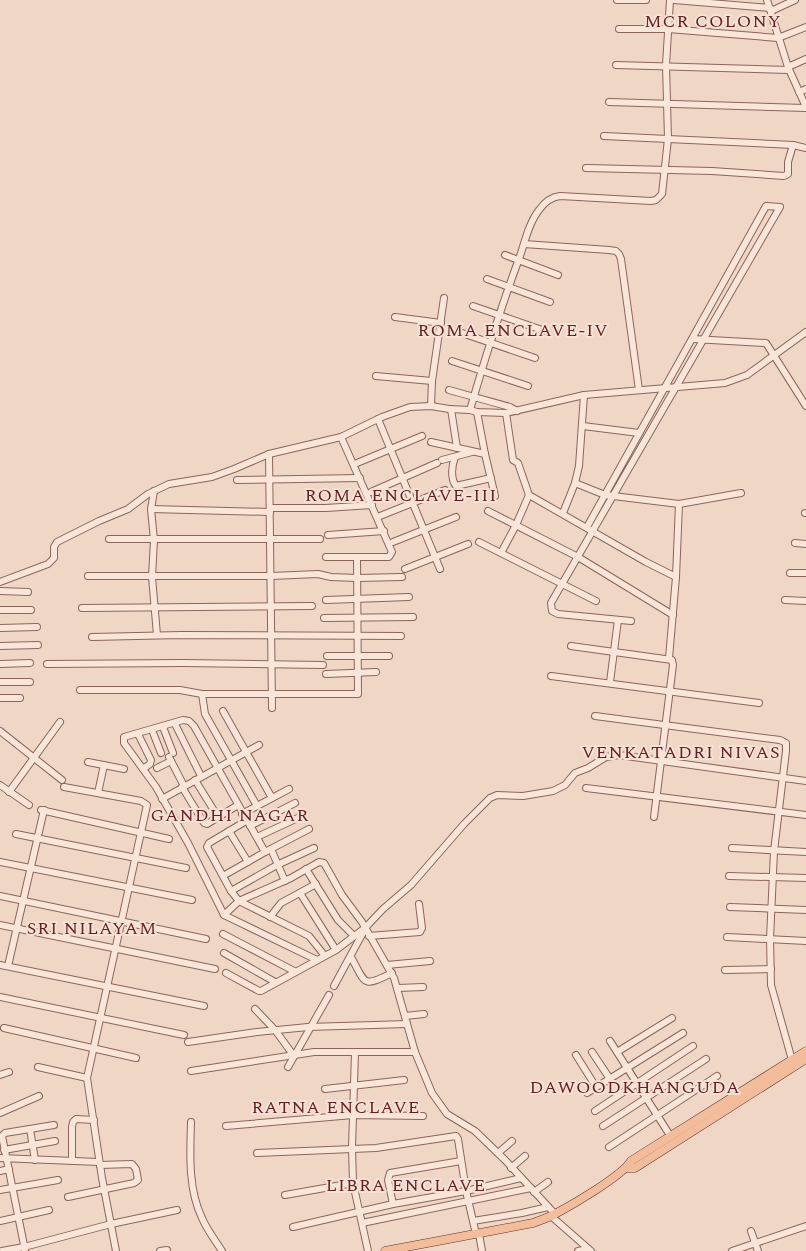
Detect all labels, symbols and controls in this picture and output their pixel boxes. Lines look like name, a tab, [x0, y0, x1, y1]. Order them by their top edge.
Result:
district label: MCR COLONY	[644, 8, 782, 35]
district label: ROMA ENCLAVE-IV	[417, 317, 609, 344]
district label: ROMA ENCLAVE-III	[305, 482, 497, 509]
district label: VENKATADRI NIVAS	[581, 739, 781, 766]
district label: GANDHI NAGAR	[151, 802, 309, 829]
district label: SRI NILAYAM	[27, 915, 157, 942]
district label: DAWOODKHANGUDA	[529, 1074, 741, 1101]
district label: RATNA ENCLAVE	[251, 1094, 421, 1121]
district label: LIBRA ENCLAVE	[326, 1172, 486, 1199]

